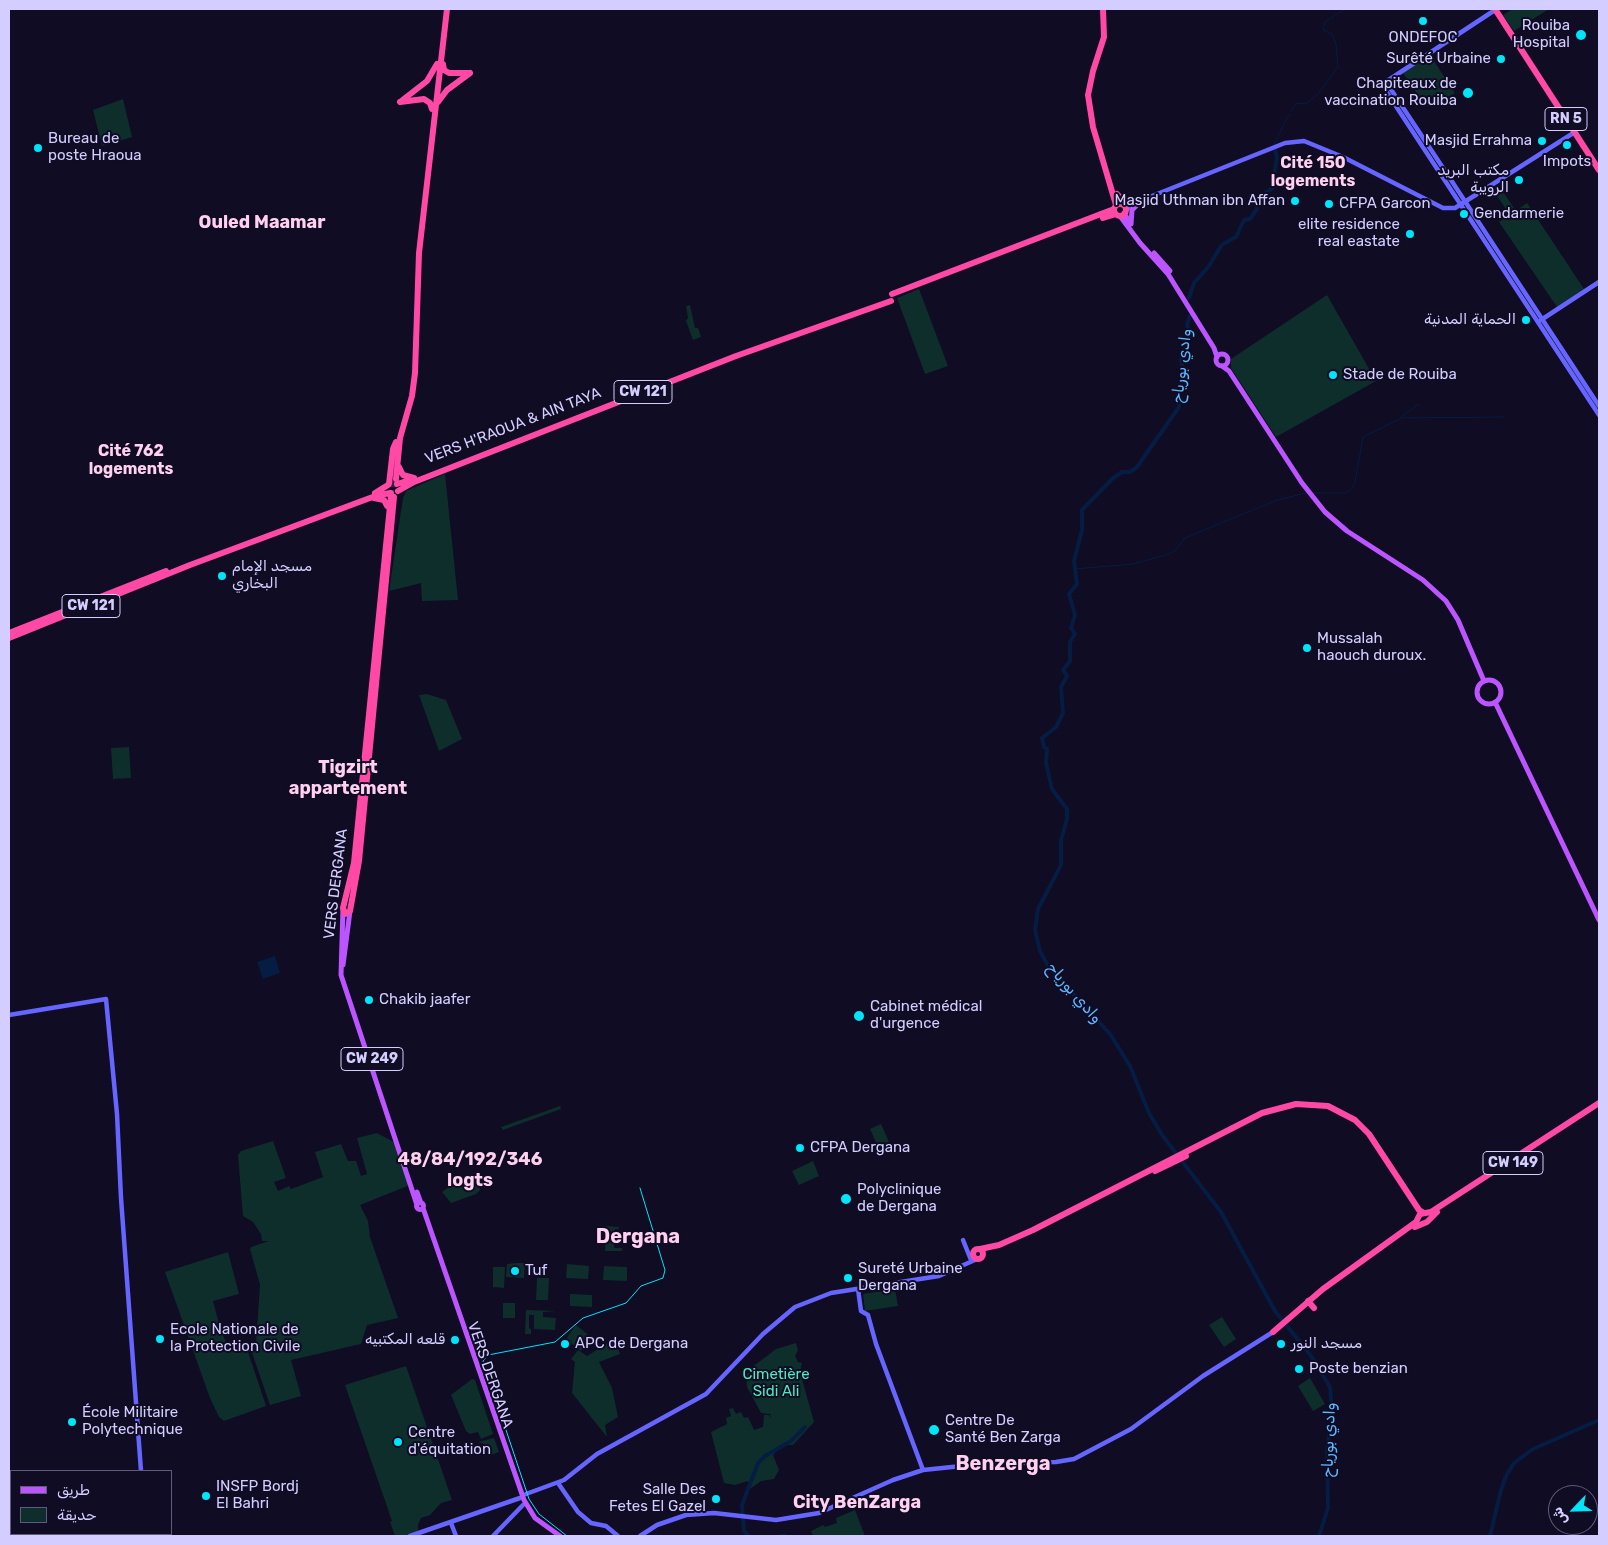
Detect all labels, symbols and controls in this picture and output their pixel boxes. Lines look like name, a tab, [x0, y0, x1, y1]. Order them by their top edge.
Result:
marker: ONDEFOC	[1417, 15, 1429, 27]
place label: Rouiba Hospital	[1513, 17, 1570, 52]
marker: Rouiba Hospital	[1574, 28, 1588, 42]
place label: ONDEFOC	[1389, 29, 1457, 47]
place label: Surêté Urbaine	[1386, 50, 1491, 68]
marker: Surêté Urbaine	[1495, 53, 1507, 65]
place label: Chapiteaux de vaccination Rouiba	[1324, 75, 1457, 110]
marker: Chapiteaux de vaccination Rouiba	[1461, 86, 1475, 100]
road number: RN 5	[1545, 108, 1587, 130]
place label: Bureau de poste Hraoua	[48, 130, 142, 165]
place label: Masjid Errahma	[1425, 132, 1532, 150]
marker: Masjid Errahma	[1536, 135, 1548, 147]
marker: Impots	[1561, 139, 1573, 151]
marker: Bureau de poste Hraoua	[32, 142, 44, 154]
district label: Cité 150 logements	[1271, 153, 1355, 191]
place label: Impots	[1543, 153, 1591, 171]
place label: مكتب البريد الرويبة	[1437, 162, 1509, 197]
marker: مكتب البريد الرويبة	[1513, 174, 1525, 186]
place label: Masjid Uthman ibn Affan	[1115, 192, 1285, 210]
marker: Masjid Uthman ibn Affan	[1289, 195, 1301, 207]
place label: CFPA Garcon	[1339, 195, 1431, 213]
marker: CFPA Garcon	[1323, 198, 1335, 210]
place label: Gendarmerie	[1474, 205, 1564, 223]
marker: Gendarmerie	[1458, 208, 1470, 220]
district label: Ouled Maamar	[199, 212, 325, 234]
place label: elite residence real eastate	[1298, 216, 1400, 251]
marker: elite residence real eastate	[1404, 228, 1416, 240]
place label: الحماية المدنية	[1424, 311, 1516, 329]
marker: الحماية المدنية	[1520, 314, 1532, 326]
water label: وادي بورياح	[1168, 328, 1196, 404]
place label: Stade de Rouiba	[1343, 366, 1457, 384]
marker: Stade de Rouiba	[1327, 369, 1339, 381]
road number: CW 121	[614, 381, 672, 404]
street label: VERS H'RAOUA & AIN TAYA	[422, 384, 604, 468]
district label: Cité 762 logements	[89, 441, 173, 479]
place label: مسجد الإمام البخاري	[232, 558, 312, 593]
marker: مسجد الإمام البخاري	[216, 570, 228, 582]
road number: CW 121	[62, 594, 120, 618]
place label: Mussalah haouch duroux.	[1317, 630, 1426, 665]
marker: Mussalah haouch duroux.	[1301, 642, 1313, 654]
district label: Tigzirt appartement	[289, 757, 407, 800]
street label: VERS DERGANA	[320, 828, 352, 940]
water label: وادي بورياح	[1042, 958, 1106, 1028]
place label: Chakib jaafer	[379, 991, 470, 1009]
marker: Chakib jaafer	[363, 994, 375, 1006]
place label: Cabinet médical d'urgence	[870, 998, 982, 1033]
marker: Cabinet médical d'urgence	[852, 1009, 866, 1023]
road number: CW 249	[341, 1048, 403, 1070]
place label: CFPA Dergana	[810, 1139, 910, 1157]
marker: CFPA Dergana	[794, 1142, 806, 1154]
district label: 48/84/192/346 logts	[398, 1149, 542, 1192]
road number: CW 149	[1483, 1152, 1543, 1174]
place label: Polyclinique de Dergana	[857, 1181, 941, 1216]
marker: Polyclinique de Dergana	[839, 1192, 853, 1206]
district label: Dergana	[596, 1225, 680, 1249]
place label: Sureté Urbaine Dergana	[858, 1260, 963, 1295]
place label: Tuf	[525, 1262, 547, 1280]
marker: Tuf	[509, 1265, 521, 1277]
marker: Sureté Urbaine Dergana	[842, 1272, 854, 1284]
street label: VERS DERGANA	[463, 1319, 517, 1431]
place label: Ecole Nationale de la Protection Civile	[170, 1321, 300, 1356]
place label: قلعه المكتبيه	[365, 1331, 445, 1349]
marker: Ecole Nationale de la Protection Civile	[154, 1333, 166, 1345]
marker: قلعه المكتبيه	[449, 1334, 461, 1346]
place label: APC de Dergana	[575, 1335, 688, 1353]
place label: مسجد النور	[1291, 1335, 1362, 1353]
marker: APC de Dergana	[559, 1338, 571, 1350]
marker: مسجد النور	[1275, 1338, 1287, 1350]
place label: Poste benzian	[1309, 1360, 1408, 1378]
marker: Poste benzian	[1293, 1363, 1305, 1375]
park label: Cimetière Sidi Ali	[742, 1366, 810, 1401]
water label: وادي بورياح	[1318, 1402, 1340, 1478]
place label: École Militaire Polytechnique	[82, 1404, 183, 1439]
place label: Centre De Santé Ben Zarga	[945, 1412, 1061, 1447]
marker: École Militaire Polytechnique	[66, 1416, 78, 1428]
marker: Centre De Santé Ben Zarga	[927, 1423, 941, 1437]
place label: Centre d'équitation	[408, 1424, 491, 1459]
marker: Centre d'équitation	[392, 1436, 404, 1448]
district label: Benzerga	[955, 1452, 1051, 1476]
legend	[10, 1470, 172, 1535]
place label: INSFP Bordj El Bahri	[216, 1478, 299, 1513]
text: طريق	[57, 1481, 90, 1499]
place label: Salle Des Fetes El Gazel	[609, 1481, 706, 1516]
north arrow	[1548, 1485, 1598, 1535]
marker: INSFP Bordj El Bahri	[200, 1490, 212, 1502]
district label: City BenZarga	[793, 1492, 921, 1514]
marker: Salle Des Fetes El Gazel	[710, 1493, 722, 1505]
text: ش	[1548, 1504, 1571, 1527]
text: حديقة	[57, 1506, 97, 1524]

